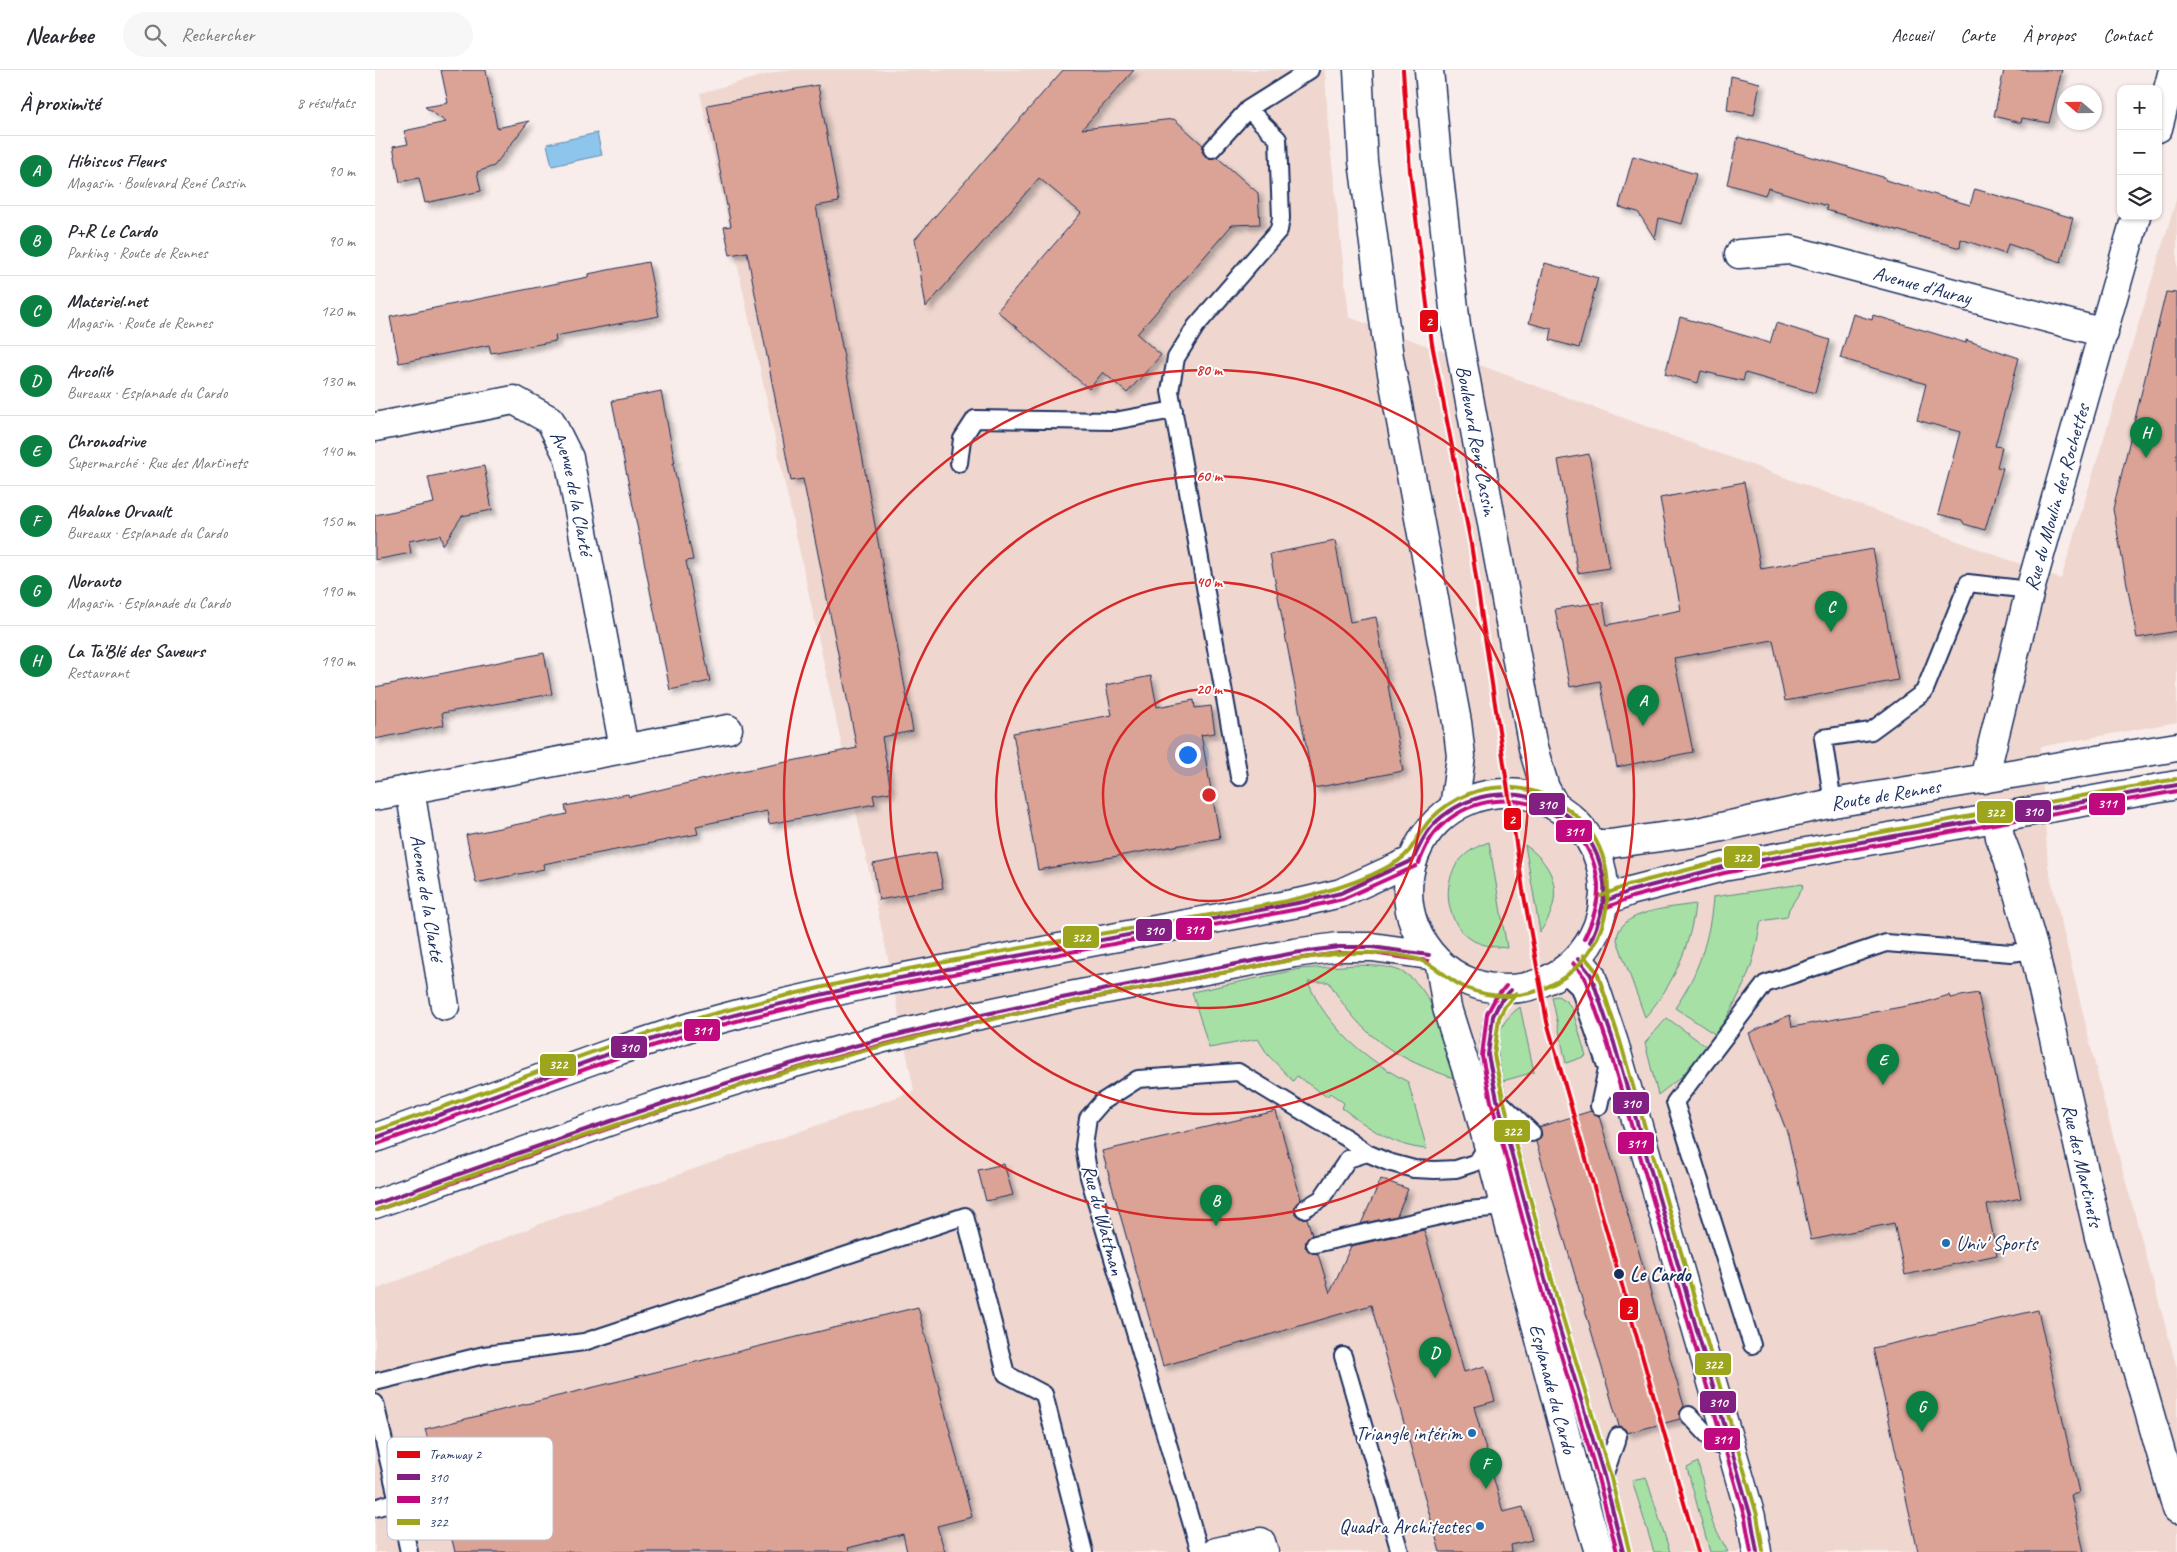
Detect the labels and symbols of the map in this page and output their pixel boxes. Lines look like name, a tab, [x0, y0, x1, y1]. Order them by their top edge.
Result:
north arrow	[2057, 85, 2102, 130]
street label: Avenue d'Auray	[1871, 260, 1975, 310]
line badge: 2	[1419, 309, 1439, 333]
text: 2	[1426, 313, 1434, 330]
text: 80 m	[1196, 361, 1223, 380]
street label: Boulevard René Cassin	[1451, 364, 1503, 519]
street label: Rue du Moulin des Rochettes	[2018, 399, 2095, 593]
pin: H	[2130, 417, 2162, 458]
street label: Avenue de la Clarté	[545, 426, 600, 561]
text: 60 m	[1196, 467, 1223, 486]
text: 40 m	[1196, 573, 1223, 592]
pin: C	[1815, 591, 1847, 632]
text: 20 m	[1196, 680, 1223, 699]
pin: A	[1627, 685, 1659, 726]
your location	[1175, 742, 1201, 768]
street label: Route de Rennes	[1829, 773, 1944, 816]
centre of rings	[1200, 786, 1218, 804]
line badge: 310	[1528, 792, 1566, 816]
line badge: 311	[2088, 792, 2126, 816]
text: 311	[2098, 795, 2118, 812]
text: 310	[1538, 796, 1558, 813]
line badge: 310	[2014, 799, 2052, 823]
line badge: 322	[1976, 800, 2014, 824]
text: 310	[2024, 803, 2044, 820]
text: 322	[1986, 804, 2006, 821]
line badge: 2	[1503, 807, 1522, 831]
text: 2	[1509, 811, 1517, 828]
line badge: 311	[1555, 819, 1593, 843]
text: 311	[1565, 823, 1585, 840]
street label: Avenue de la Clarté	[405, 833, 451, 966]
line badge: 322	[1723, 845, 1761, 869]
text: 322	[1733, 849, 1753, 866]
line badge: 311	[1175, 917, 1213, 941]
line badge: 310	[1135, 918, 1173, 942]
text: 311	[1185, 921, 1205, 938]
text: 310	[1145, 922, 1165, 939]
line badge: 322	[1062, 925, 1100, 949]
text: 322	[1072, 929, 1092, 946]
line badge: 311	[683, 1018, 721, 1042]
text: 311	[693, 1022, 713, 1039]
line badge: 310	[610, 1035, 648, 1059]
text: 310	[620, 1039, 640, 1056]
pin: E	[1867, 1044, 1899, 1085]
line badge: 322	[539, 1053, 577, 1077]
text: 322	[549, 1056, 569, 1073]
line badge: 310	[1612, 1091, 1650, 1115]
text: 310	[1622, 1095, 1642, 1112]
street label: Rue des Martinets	[2057, 1102, 2109, 1231]
line badge: 322	[1493, 1119, 1531, 1143]
text: 322	[1503, 1123, 1523, 1140]
line badge: 311	[1617, 1131, 1655, 1155]
text: 311	[1627, 1135, 1647, 1152]
street label: Rue du Wattman	[1076, 1162, 1130, 1279]
pin: B	[1200, 1185, 1232, 1226]
place label: Univ' Sports	[1956, 1231, 2039, 1256]
marker: Univ' Sports	[1940, 1237, 1952, 1249]
place label: Le Cardo	[1630, 1262, 1692, 1287]
marker: Le Cardo	[1612, 1267, 1626, 1281]
line badge: 2	[1619, 1297, 1639, 1321]
text: 2	[1626, 1301, 1634, 1318]
street label: Esplanade du Cardo	[1524, 1321, 1583, 1457]
pin: D	[1419, 1337, 1451, 1378]
line badge: 322	[1694, 1352, 1732, 1376]
text: 322	[1704, 1356, 1724, 1373]
line badge: 310	[1699, 1390, 1737, 1414]
pin: G	[1906, 1391, 1938, 1432]
text: 310	[1709, 1394, 1729, 1411]
place label: Triangle intérim	[1355, 1421, 1464, 1446]
marker: Triangle intérim	[1466, 1427, 1478, 1439]
line badge: 311	[1703, 1427, 1741, 1451]
text: 311	[1713, 1431, 1733, 1448]
legend	[387, 1437, 553, 1540]
text: Tramway 2	[429, 1446, 483, 1463]
pin: F	[1470, 1448, 1502, 1489]
text: 310	[429, 1469, 450, 1486]
text: 311	[429, 1491, 449, 1508]
text: 322	[429, 1514, 450, 1531]
place label: Quadra Architectes	[1339, 1514, 1472, 1539]
marker: Quadra Architectes	[1474, 1520, 1486, 1532]

